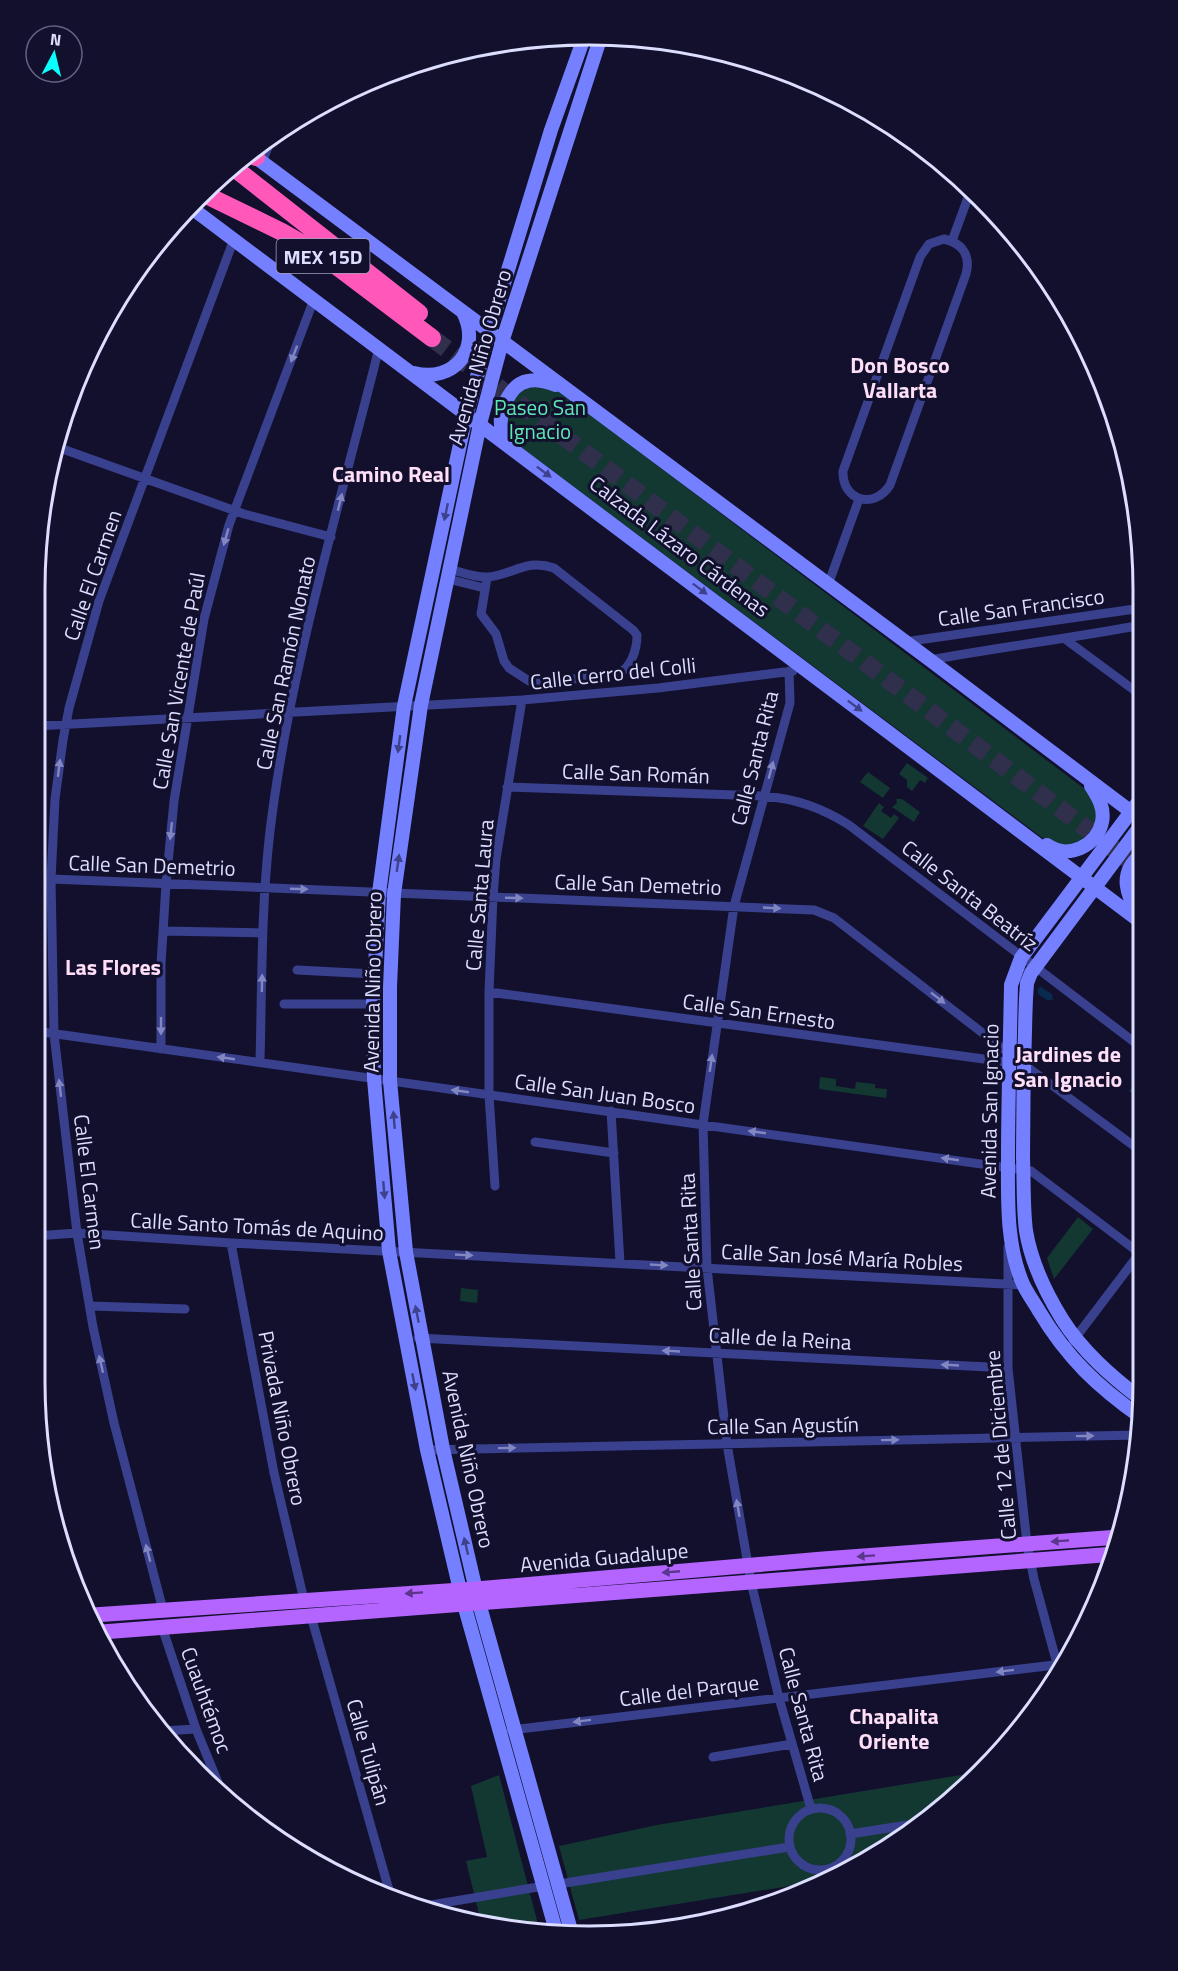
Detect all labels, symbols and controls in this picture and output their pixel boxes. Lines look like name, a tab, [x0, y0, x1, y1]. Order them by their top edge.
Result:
north arrow	[24, 24, 84, 84]
text: N	[49, 27, 63, 52]
road number: MEX 15D	[276, 239, 370, 273]
street label: Avenida Niño Obrero	[439, 265, 519, 449]
one-way arrow	[288, 345, 298, 363]
district label: Don Bosco Vallarta	[850, 348, 950, 407]
park label: Paseo San Ignacio	[494, 391, 586, 447]
district label: Camino Real	[332, 457, 450, 491]
one-way arrow	[536, 465, 551, 477]
street label: Calzada Lázaro Cárdenas	[583, 467, 777, 625]
one-way arrow	[336, 493, 345, 511]
one-way arrow	[441, 503, 450, 522]
street label: Calle El Carmen	[55, 505, 129, 645]
one-way arrow	[221, 528, 230, 546]
street label: Calle San Ramón Nonato	[247, 553, 323, 773]
street label: Calle San Vicente de Paúl	[143, 570, 213, 792]
street label: Calle San Francisco	[936, 579, 1106, 635]
one-way arrow	[692, 582, 707, 594]
street label: Calle Cerro del Colli	[529, 648, 697, 698]
street label: Calle Santa Rita	[722, 687, 786, 829]
one-way arrow	[847, 700, 863, 712]
one-way arrow	[394, 735, 404, 754]
street label: Calle San Román	[562, 754, 710, 792]
one-way arrow	[55, 758, 64, 777]
one-way arrow	[767, 761, 777, 779]
street label: Calle Santa Laura	[456, 817, 502, 972]
one-way arrow	[166, 822, 176, 841]
street label: Calle Santa Beatríz	[895, 831, 1045, 959]
street label: Calle San Demetrio	[68, 846, 236, 884]
one-way arrow	[394, 853, 403, 872]
street label: Calle San Demetrio	[554, 865, 722, 903]
one-way arrow	[289, 885, 308, 894]
street label: Avenida Niño Obrero	[354, 891, 390, 1073]
one-way arrow	[505, 893, 524, 902]
one-way arrow	[763, 903, 782, 912]
district label: Las Flores	[65, 950, 161, 984]
one-way arrow	[257, 973, 267, 992]
street label: Calle San Ernesto	[681, 984, 837, 1038]
one-way arrow	[930, 992, 946, 1005]
one-way arrow	[156, 1017, 166, 1036]
street label: Avenida San Ignacio	[971, 1023, 1007, 1199]
district label: Jardines de San Ignacio	[1014, 1037, 1122, 1096]
one-way arrow	[216, 1053, 235, 1062]
one-way arrow	[707, 1054, 716, 1073]
street label: Calle San Juan Bosco	[513, 1064, 697, 1122]
one-way arrow	[56, 1078, 65, 1097]
one-way arrow	[451, 1087, 470, 1096]
one-way arrow	[389, 1111, 399, 1130]
street label: Calle El Carmen	[66, 1112, 114, 1252]
one-way arrow	[748, 1127, 767, 1136]
one-way arrow	[941, 1155, 960, 1164]
street label: Calle Santa Rita	[670, 1172, 710, 1312]
one-way arrow	[379, 1180, 389, 1199]
street label: Calle Santo Tomás de Aquino	[130, 1203, 384, 1249]
street label: Calle San José María Robles	[720, 1235, 964, 1279]
one-way arrow	[455, 1251, 474, 1260]
one-way arrow	[650, 1261, 669, 1270]
one-way arrow	[413, 1304, 422, 1323]
street label: Calle de la Reina	[708, 1318, 853, 1358]
street label: Privada Niño Obrero	[250, 1328, 316, 1508]
one-way arrow	[662, 1346, 681, 1355]
street label: Calle 12 de Diciembre	[976, 1349, 1024, 1541]
one-way arrow	[96, 1354, 106, 1373]
one-way arrow	[941, 1361, 960, 1370]
street label: Avenida Niño Obrero	[435, 1367, 503, 1551]
one-way arrow	[410, 1373, 419, 1392]
street label: Calle San Agustín	[707, 1408, 859, 1442]
one-way arrow	[1076, 1431, 1095, 1441]
one-way arrow	[881, 1436, 900, 1445]
one-way arrow	[497, 1443, 516, 1453]
one-way arrow	[733, 1498, 742, 1517]
street label: Avenida Guadalupe	[519, 1534, 689, 1580]
one-way arrow	[460, 1537, 470, 1555]
one-way arrow	[1051, 1537, 1070, 1546]
one-way arrow	[143, 1544, 153, 1562]
one-way arrow	[856, 1551, 875, 1561]
one-way arrow	[662, 1567, 681, 1577]
one-way arrow	[405, 1588, 424, 1597]
street label: Cuauhtémoc	[173, 1642, 241, 1758]
street label: Calle Santa Rita	[771, 1643, 837, 1785]
street label: Calle del Parque	[617, 1666, 761, 1714]
one-way arrow	[995, 1666, 1014, 1676]
street label: Calle Tulipán	[339, 1695, 399, 1809]
district label: Chapalita Oriente	[849, 1699, 939, 1758]
one-way arrow	[572, 1717, 591, 1726]

